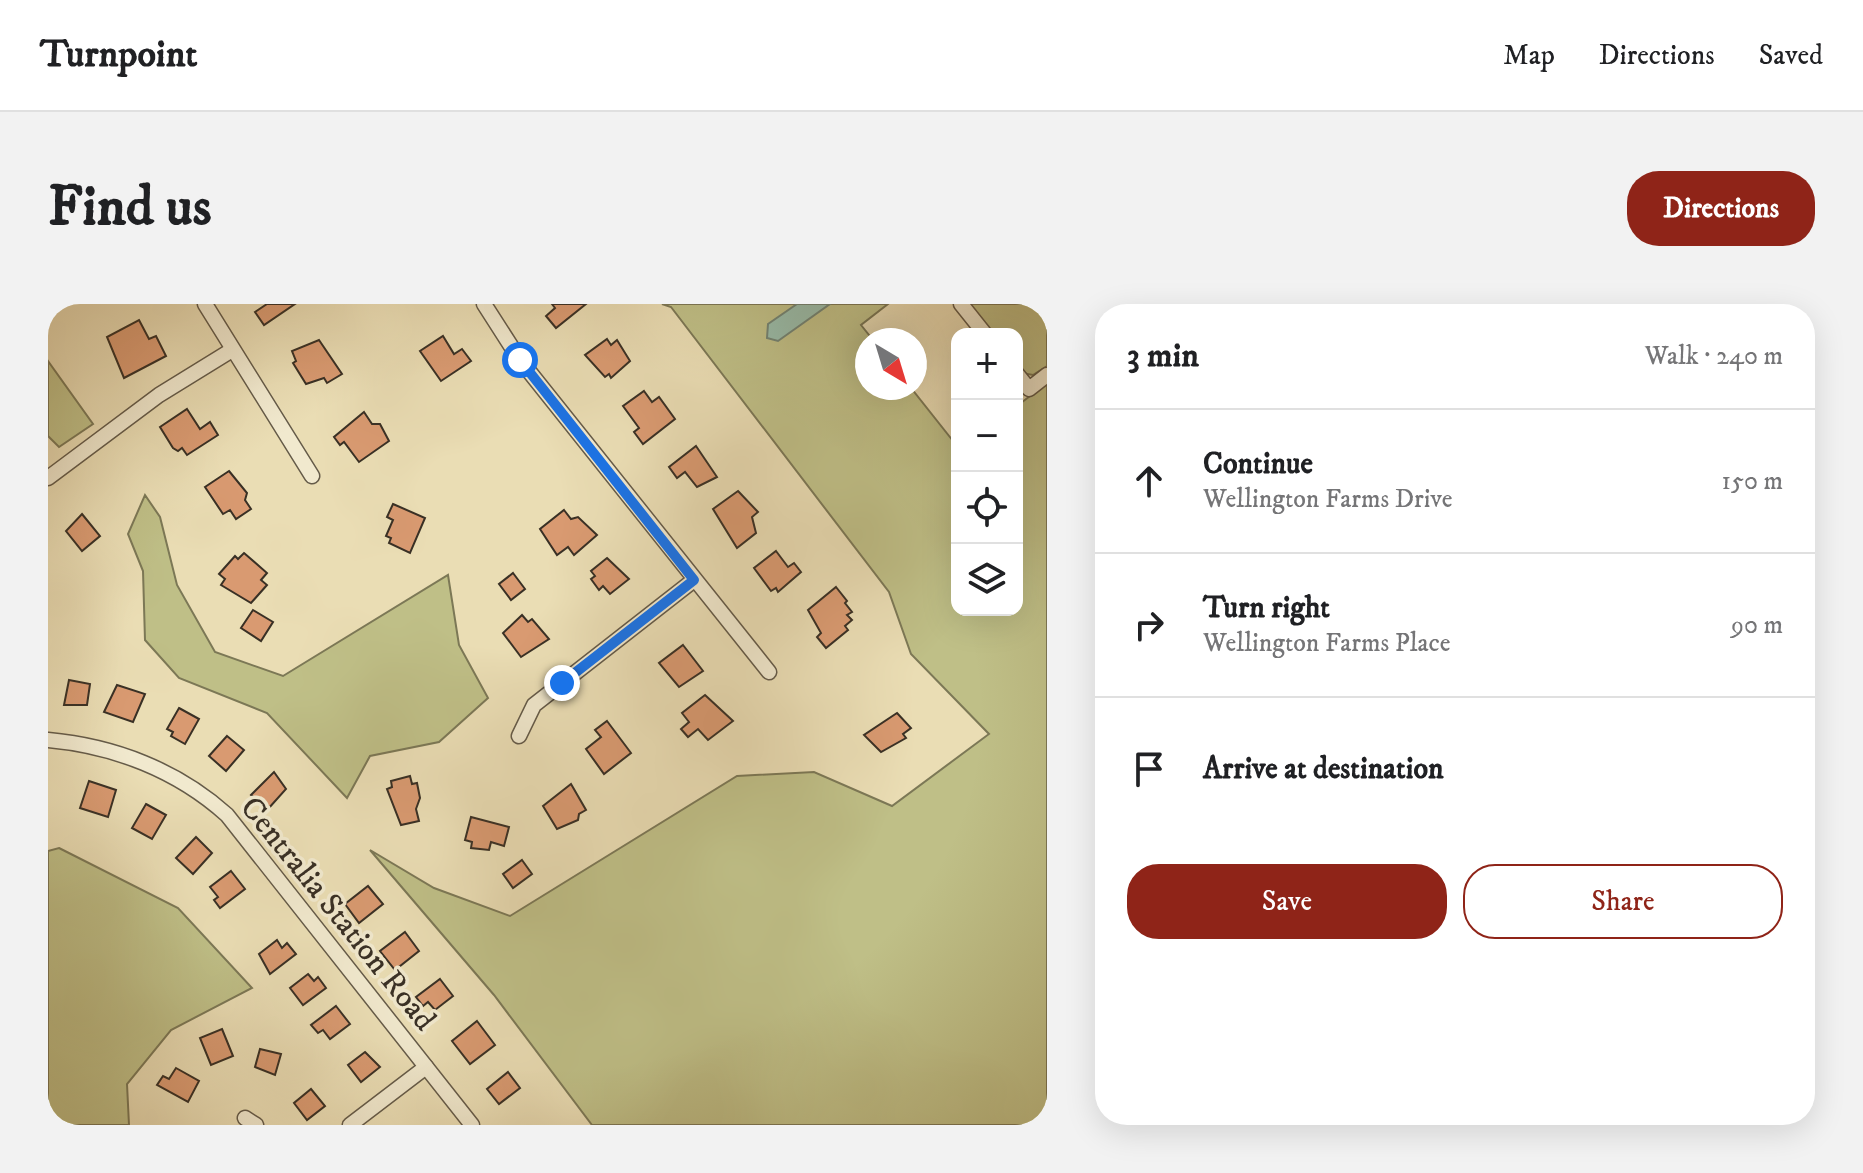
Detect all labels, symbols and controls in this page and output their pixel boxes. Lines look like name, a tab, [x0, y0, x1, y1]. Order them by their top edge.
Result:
text: Turnpoint	[40, 31, 198, 79]
text: Map	[1503, 38, 1555, 73]
text: Directions	[1599, 38, 1715, 73]
text: Saved	[1759, 38, 1823, 73]
button: Directions	[1627, 171, 1815, 246]
text: Find us	[48, 173, 212, 243]
north arrow	[855, 328, 927, 400]
map controls	[951, 328, 1023, 616]
button: +	[951, 328, 1023, 400]
text: 3 min	[1127, 335, 1199, 377]
text: Walk · 240 m	[1645, 340, 1783, 373]
route start	[502, 342, 538, 378]
button: −	[951, 400, 1023, 472]
text: Continue	[1203, 446, 1313, 483]
icon: ahead	[1127, 459, 1171, 503]
text: 150 m	[1722, 465, 1783, 498]
button: locate	[951, 472, 1023, 544]
text: Wellington Farms Drive	[1203, 483, 1453, 516]
button: layers	[951, 544, 1023, 616]
text: Turn right	[1203, 590, 1330, 627]
icon: right	[1127, 603, 1171, 647]
text: 90 m	[1731, 609, 1783, 642]
text: Wellington Farms Place	[1203, 627, 1451, 660]
route end	[544, 665, 580, 701]
icon: arrive	[1127, 747, 1171, 791]
text: Arrive at destination	[1203, 751, 1444, 788]
street label: Centralia Station Road	[231, 789, 444, 1039]
button: Save	[1127, 864, 1447, 939]
button: Share	[1463, 864, 1783, 939]

